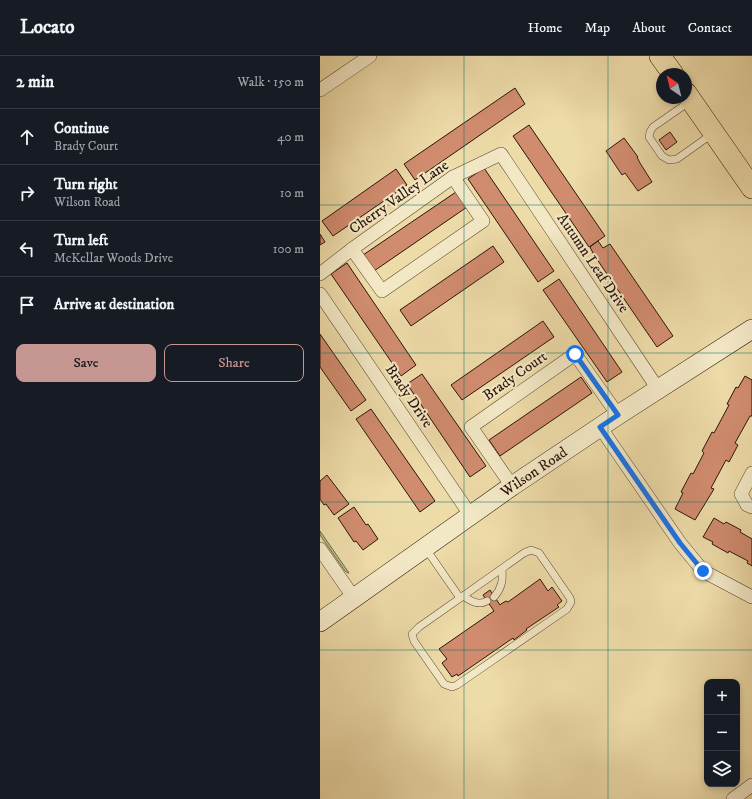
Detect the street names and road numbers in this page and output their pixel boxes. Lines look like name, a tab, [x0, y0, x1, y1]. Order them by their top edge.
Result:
street label: Cherry Valley Lane	[346, 156, 452, 238]
street label: Autumn Leaf Drive	[553, 210, 633, 316]
street label: Brady Court	[479, 347, 551, 405]
street label: Brady Drive	[381, 361, 437, 431]
street label: Wilson Road	[496, 442, 571, 502]

